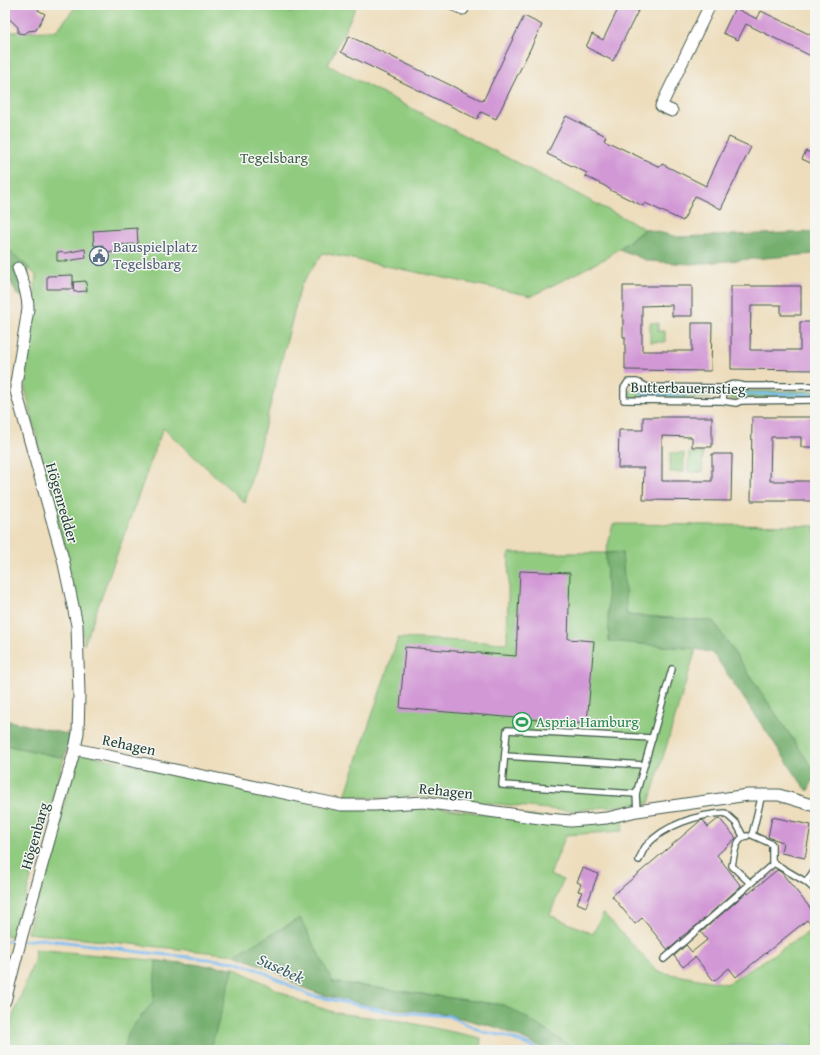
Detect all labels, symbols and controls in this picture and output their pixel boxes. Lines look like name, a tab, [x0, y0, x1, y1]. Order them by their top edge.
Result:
park label: Tegelsbarg	[240, 147, 309, 168]
place label: Bauspielplatz Tegelsbarg	[113, 236, 198, 274]
public building icon: Bauspielplatz Tegelsbarg	[88, 245, 110, 267]
street label: Butterbauernstieg	[630, 376, 746, 399]
street label: Högenredder	[41, 460, 84, 546]
sports icon: Aspria Hamburg	[511, 711, 533, 733]
place label: Aspria Hamburg	[536, 711, 639, 732]
street label: Rehagen	[100, 729, 158, 761]
street label: Rehagen	[418, 777, 475, 804]
street label: Högenbarg	[15, 799, 54, 872]
water label: Susebek	[254, 947, 309, 990]

